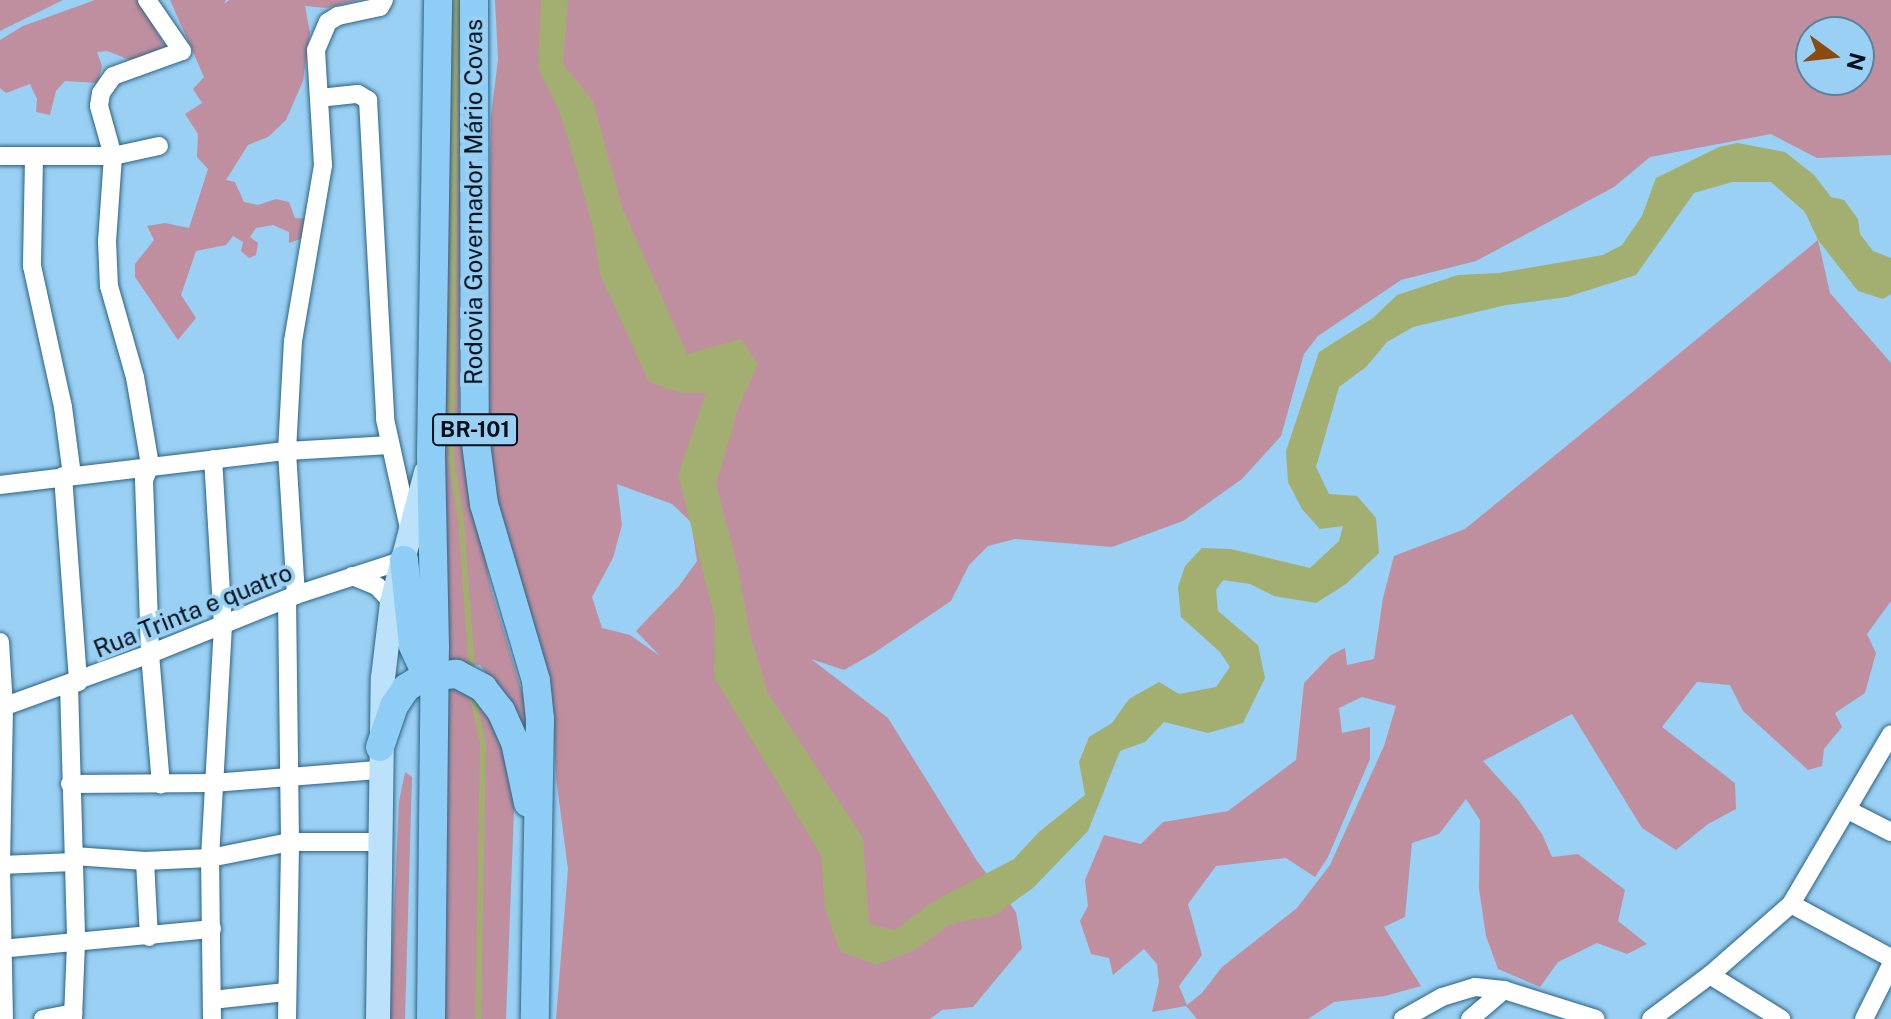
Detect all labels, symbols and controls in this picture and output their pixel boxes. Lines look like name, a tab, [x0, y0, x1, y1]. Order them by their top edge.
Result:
north arrow	[1795, 16, 1875, 96]
street label: Rodovia Governador Mário Covas	[460, 19, 488, 385]
text: N	[1841, 50, 1871, 73]
road number: BR-101	[431, 412, 519, 448]
street label: Rua Trinta e quatro	[89, 558, 297, 664]

